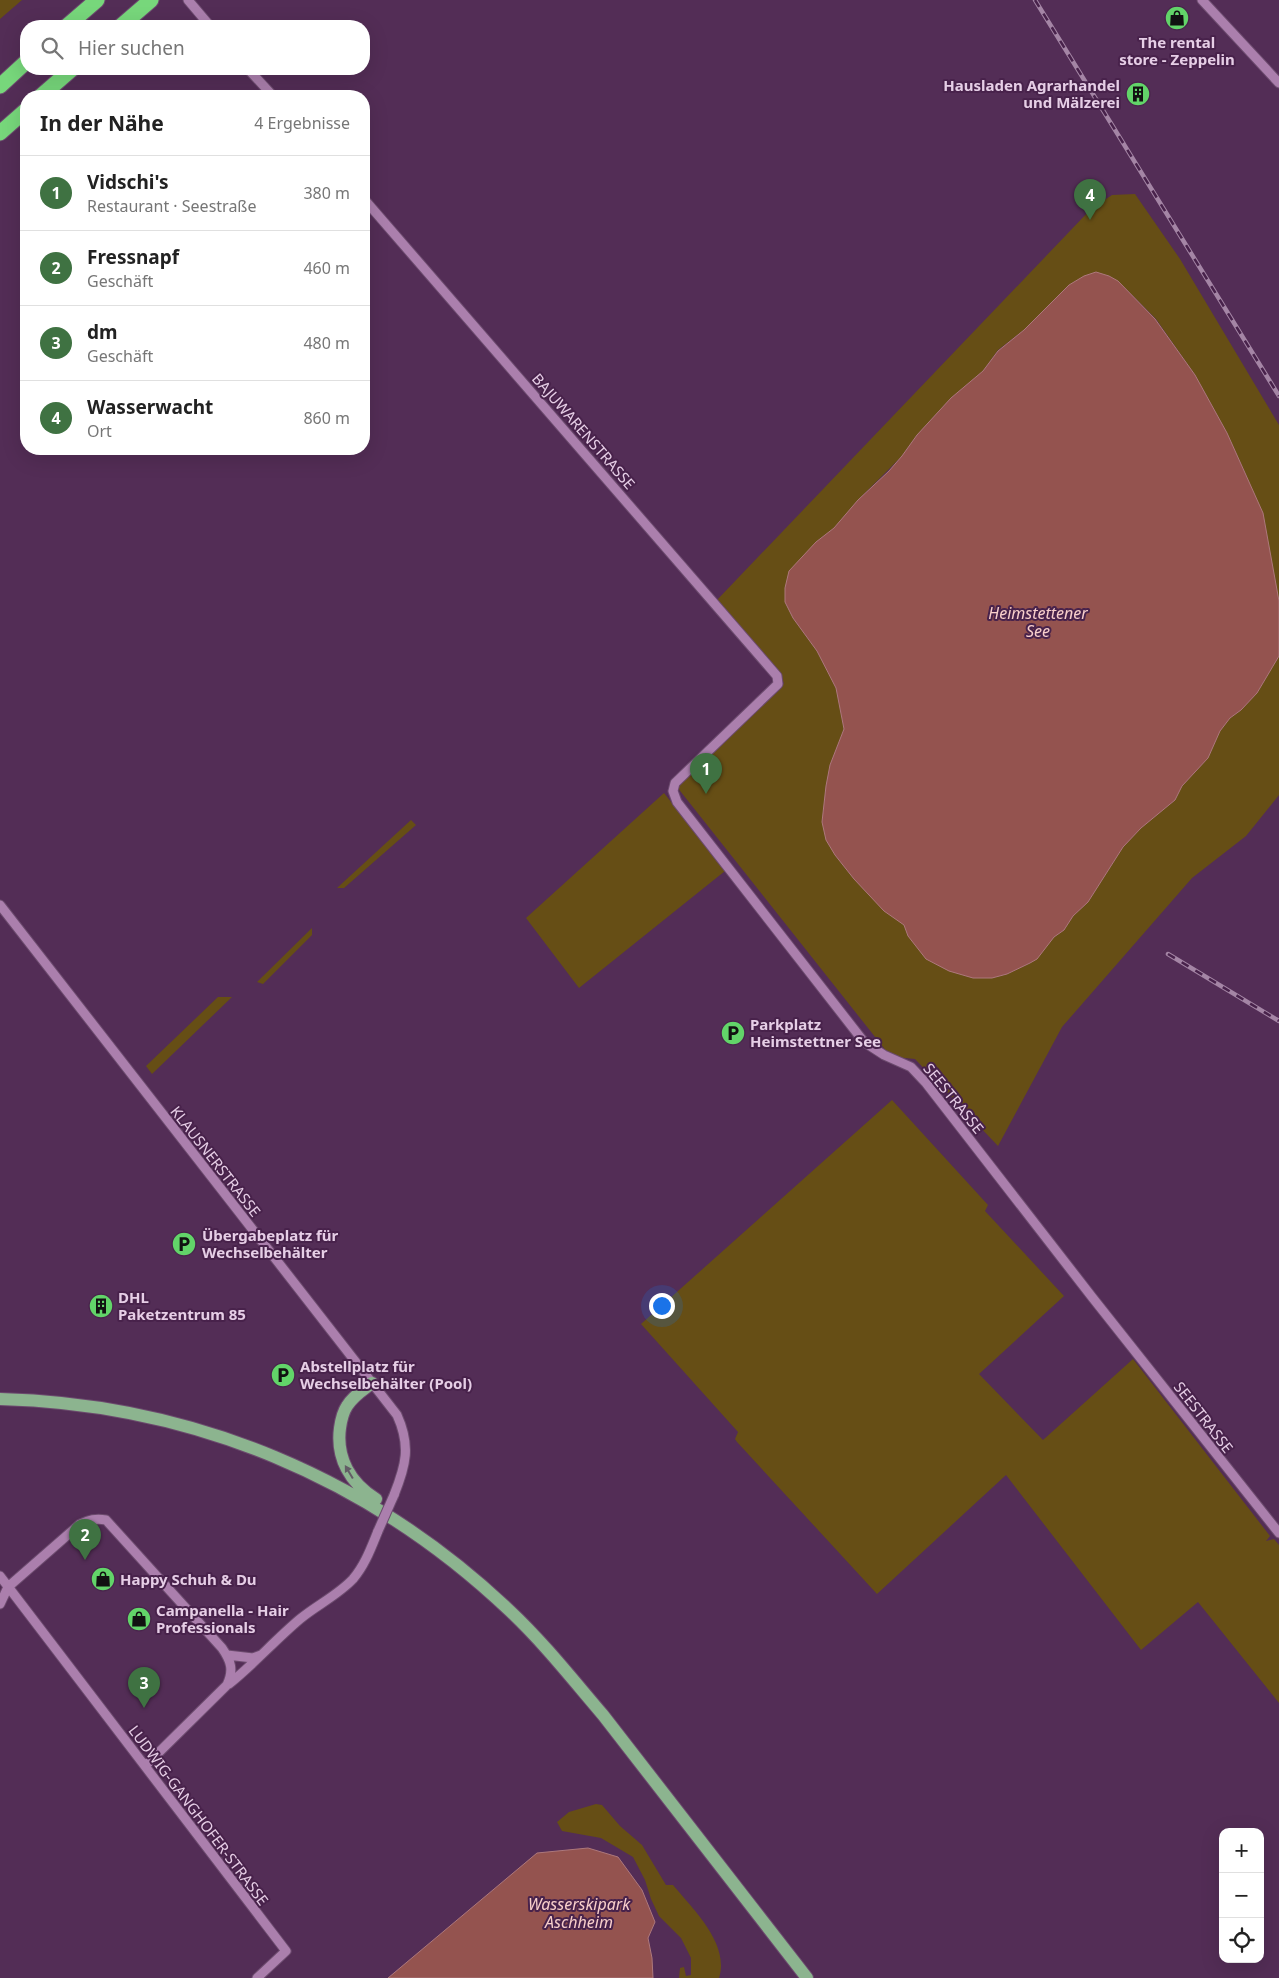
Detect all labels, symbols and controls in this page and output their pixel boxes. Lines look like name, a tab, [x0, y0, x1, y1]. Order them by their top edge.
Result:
shop icon: The rental store - Zeppelin	[1164, 5, 1190, 31]
search box	[20, 20, 370, 75]
place label: The rental store - Zeppelin	[1119, 32, 1235, 69]
icon: search	[38, 34, 66, 62]
text: Hier suchen	[78, 35, 185, 61]
place label: Hausladen Agrarhandel und Mälzerei	[943, 75, 1120, 112]
building icon: Hausladen Agrarhandel und Mälzerei	[1125, 81, 1151, 107]
text: In der Nähe	[40, 109, 164, 137]
text: 4 Ergebnisse	[254, 112, 350, 134]
text: Vidschi's	[87, 169, 168, 195]
pin: 4	[1074, 179, 1106, 220]
text: 1	[51, 182, 61, 204]
text: 380 m	[303, 182, 350, 204]
text: Restaurant · Seestraße	[87, 195, 256, 217]
text: Fressnapf	[87, 244, 179, 270]
text: 2	[51, 257, 61, 279]
text: 460 m	[303, 257, 350, 279]
text: Geschäft	[87, 270, 153, 292]
text: dm	[87, 319, 118, 345]
text: 3	[51, 332, 61, 354]
text: 480 m	[303, 332, 350, 354]
text: Geschäft	[87, 345, 153, 367]
street label: BAJUWARENSTRASSE	[528, 369, 640, 493]
text: Wasserwacht	[87, 394, 213, 420]
text: 4	[51, 407, 61, 429]
text: 860 m	[303, 407, 350, 429]
text: Ort	[87, 420, 112, 442]
water label: Heimstettener See	[988, 602, 1088, 642]
pin: 1	[690, 753, 722, 794]
place label: Parkplatz Heimstettner See	[750, 1014, 881, 1051]
parking icon: Parkplatz Heimstettner See	[720, 1020, 746, 1046]
street label: SEESTRASSE	[919, 1059, 989, 1137]
street label: KLAUSNERSTRASSE	[166, 1102, 266, 1220]
place label: Übergabeplatz für Wechselbehälter	[202, 1225, 339, 1262]
parking icon: Übergabeplatz für Wechselbehälter	[171, 1231, 197, 1257]
place label: DHL Paketzentrum 85	[118, 1287, 246, 1324]
building icon: DHL Paketzentrum 85	[88, 1293, 114, 1319]
your location	[649, 1293, 675, 1319]
place label: Abstellplatz für Wechselbehälter (Pool)	[300, 1356, 472, 1393]
parking icon: Abstellplatz für Wechselbehälter (Pool)	[270, 1362, 296, 1388]
street label: SEESTRASSE	[1170, 1377, 1238, 1457]
one-way arrow	[344, 1465, 353, 1478]
pin: 2	[69, 1519, 101, 1560]
shop icon: Happy Schuh & Du	[90, 1566, 116, 1592]
place label: Happy Schuh & Du	[120, 1569, 257, 1589]
place label: Campanella - Hair Professionals	[156, 1600, 289, 1637]
shop icon: Campanella - Hair Professionals	[126, 1606, 152, 1632]
pin: 3	[128, 1667, 160, 1708]
street label: LUDWIG-GANGHOFER-STRASSE	[125, 1721, 273, 1909]
map controls	[1219, 1828, 1264, 1963]
button: +	[1219, 1828, 1264, 1873]
button: −	[1219, 1873, 1264, 1918]
water label: Wasserskipark Aschheim	[528, 1893, 631, 1933]
button: locate	[1219, 1918, 1264, 1963]

